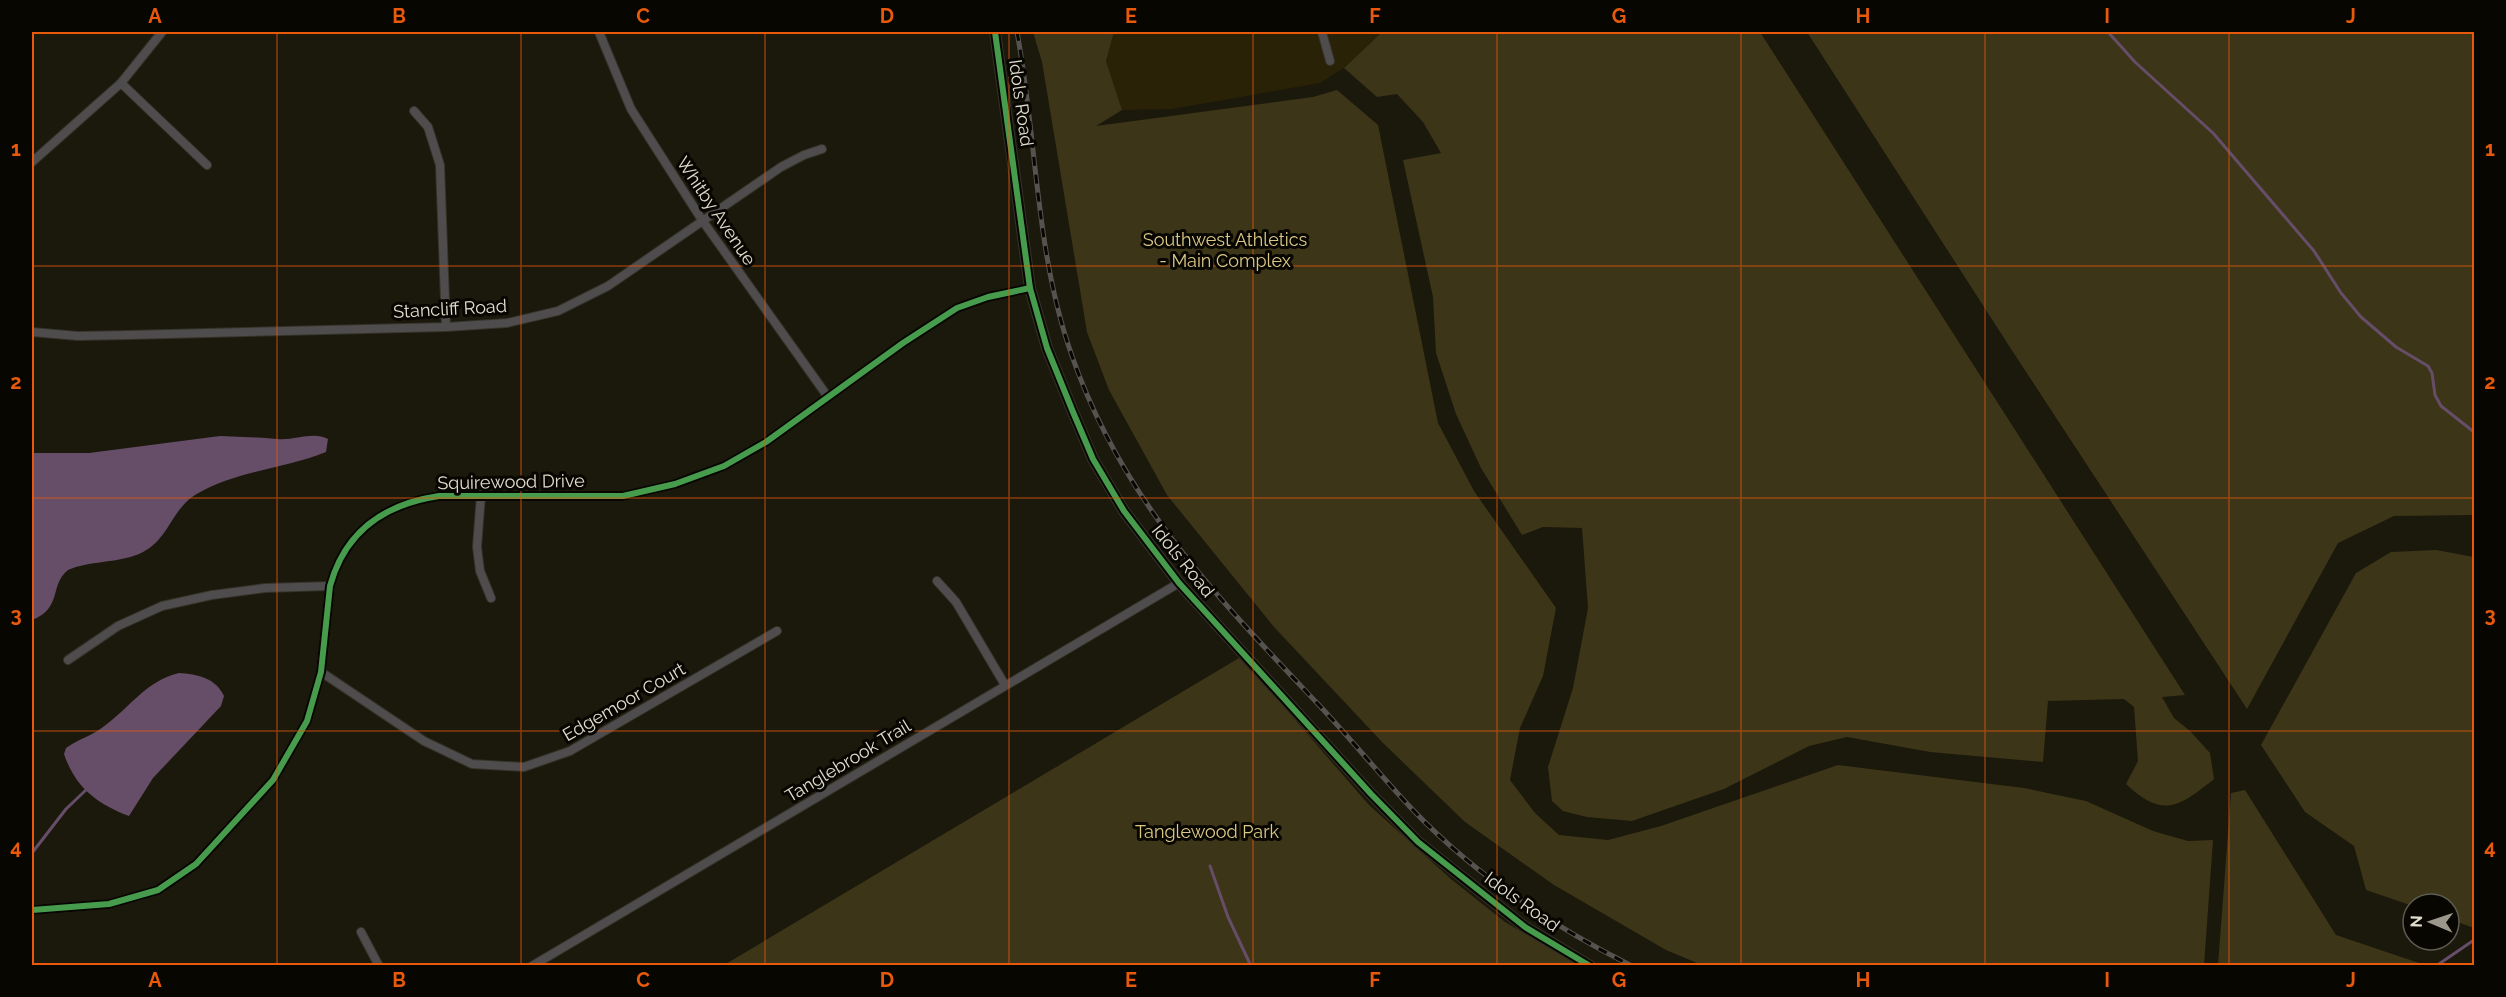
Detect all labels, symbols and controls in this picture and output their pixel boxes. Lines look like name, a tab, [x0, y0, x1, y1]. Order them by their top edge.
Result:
text: A	[148, 4, 162, 28]
text: B	[392, 4, 406, 28]
text: C	[636, 4, 650, 28]
text: D	[880, 4, 894, 28]
text: E	[1125, 4, 1137, 28]
text: F	[1369, 4, 1381, 28]
text: G	[1612, 4, 1626, 28]
text: H	[1856, 4, 1870, 28]
text: I	[2104, 4, 2110, 28]
text: J	[2346, 4, 2356, 28]
street label: Idols Road	[1005, 58, 1038, 148]
text: 1	[11, 137, 21, 161]
text: 1	[2485, 137, 2495, 161]
street label: Whitby Avenue	[672, 152, 761, 269]
park label: Southwest Athletics - Main Complex	[1143, 229, 1308, 271]
street label: Stancliff Road	[393, 295, 507, 322]
text: 2	[10, 370, 22, 394]
text: 2	[2484, 370, 2496, 394]
street label: Squirewood Drive	[437, 470, 585, 493]
street label: Idols Road	[1148, 520, 1219, 601]
text: 3	[10, 603, 22, 627]
text: 3	[2484, 603, 2496, 627]
street label: Edgemoor Court	[559, 658, 689, 745]
street label: Tanglebrook Trail	[781, 715, 914, 806]
park label: Tanglewood Park	[1135, 821, 1279, 842]
text: 4	[10, 835, 22, 859]
text: 4	[2484, 835, 2496, 859]
street label: Idols Road	[1481, 867, 1564, 936]
north arrow	[2401, 892, 2461, 952]
text: N	[2407, 915, 2426, 928]
text: A	[148, 968, 162, 992]
text: B	[392, 968, 406, 992]
text: C	[636, 968, 650, 992]
text: D	[880, 968, 894, 992]
text: E	[1125, 968, 1137, 992]
text: F	[1369, 968, 1381, 992]
text: G	[1612, 968, 1626, 992]
text: H	[1856, 968, 1870, 992]
text: I	[2104, 968, 2110, 992]
text: J	[2346, 968, 2356, 992]

